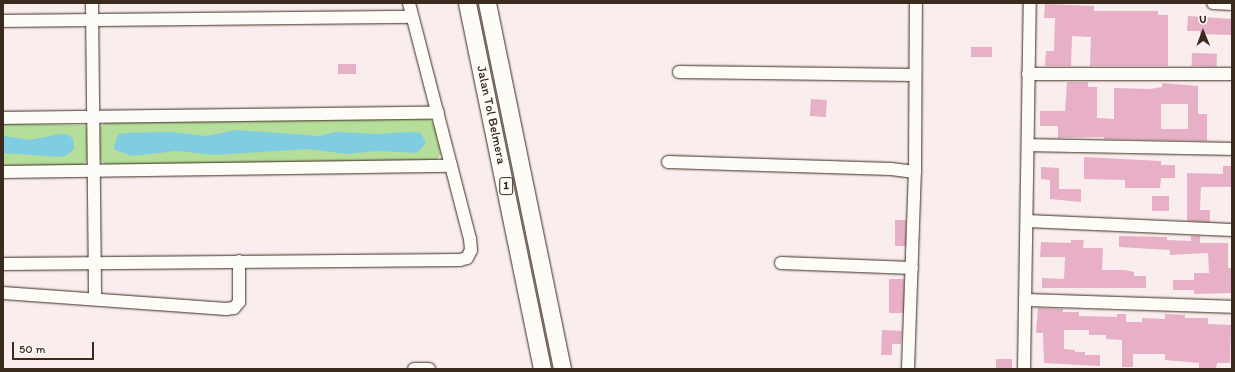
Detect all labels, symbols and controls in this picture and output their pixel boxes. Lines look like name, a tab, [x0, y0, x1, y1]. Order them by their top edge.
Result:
north arrow	[1183, 12, 1223, 52]
text: U	[1199, 13, 1207, 26]
street label: Jalan Tol Belmera	[473, 65, 509, 165]
road number: 1	[499, 176, 513, 196]
scale bar	[14, 334, 96, 360]
text: 50 m	[19, 342, 45, 356]

